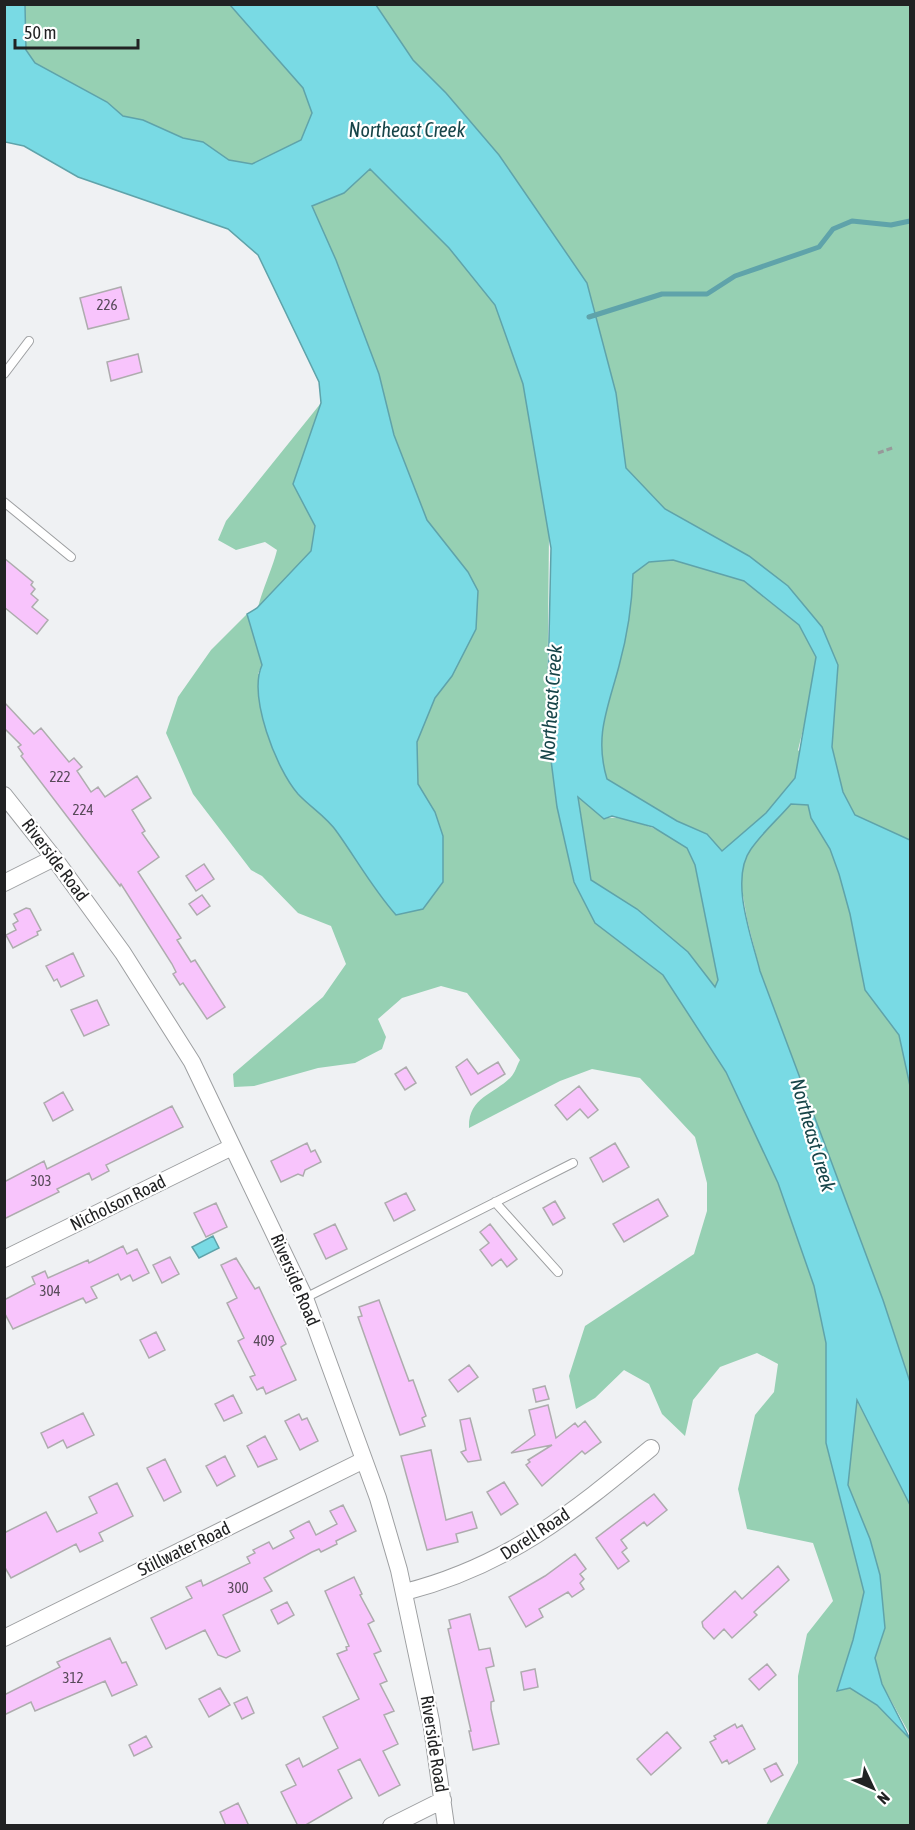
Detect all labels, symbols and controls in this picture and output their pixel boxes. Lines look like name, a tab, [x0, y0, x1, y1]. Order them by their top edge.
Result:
scale bar	[15, 12, 138, 50]
text: 50 m	[24, 22, 56, 43]
water label: Northeast Creek	[349, 118, 466, 141]
house number: 226	[96, 296, 118, 313]
water label: Northeast Creek	[535, 644, 566, 762]
house number: 222	[49, 768, 71, 785]
house number: 224	[72, 801, 94, 818]
street label: Riverside Road	[18, 814, 93, 905]
water label: Northeast Creek	[786, 1076, 841, 1194]
street label: Nicholson Road	[67, 1170, 169, 1235]
house number: 303	[30, 1172, 52, 1189]
street label: Riverside Road	[267, 1231, 324, 1329]
house number: 304	[39, 1282, 61, 1299]
house number: 409	[253, 1332, 275, 1349]
street label: Dorell Road	[496, 1503, 573, 1564]
street label: Stillwater Road	[134, 1517, 234, 1580]
house number: 300	[227, 1579, 249, 1596]
house number: 312	[62, 1669, 84, 1686]
street label: Riverside Road	[416, 1694, 453, 1794]
north arrow	[843, 1758, 903, 1818]
text: N	[874, 1789, 894, 1808]

